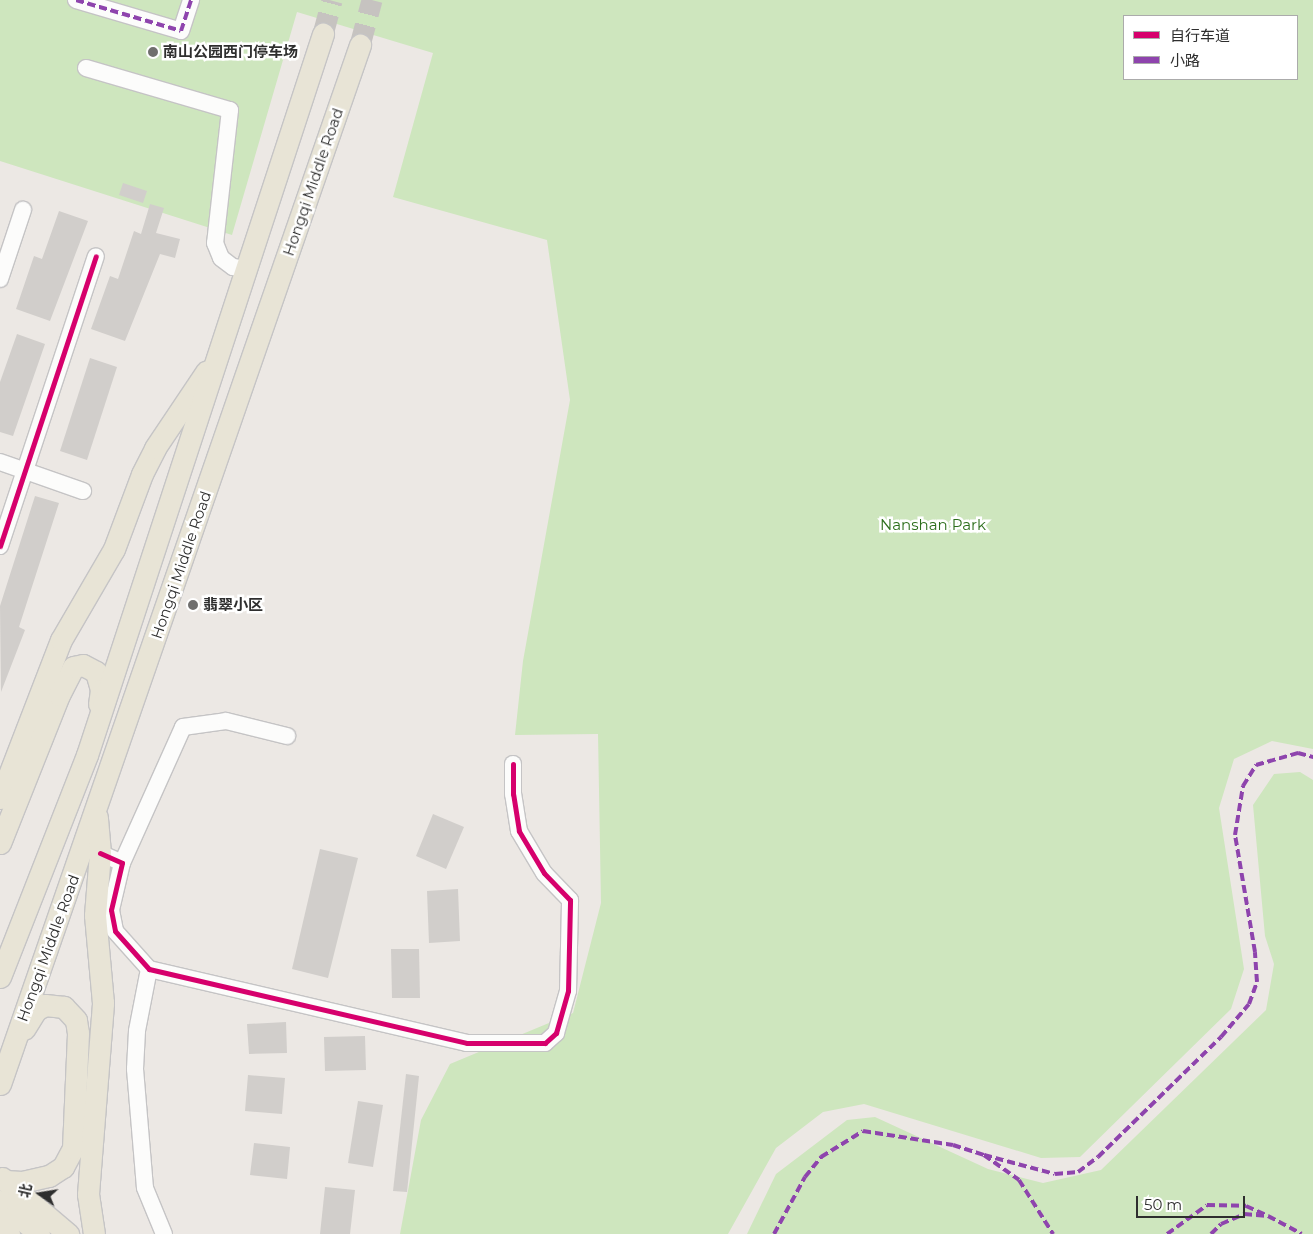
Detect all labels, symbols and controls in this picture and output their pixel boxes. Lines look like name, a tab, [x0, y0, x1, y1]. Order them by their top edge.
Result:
legend	[1123, 15, 1298, 80]
text: 自行车道	[1170, 26, 1230, 45]
place label: 南山公园西门停车场	[163, 43, 298, 61]
marker: 南山公园西门停车场	[147, 46, 159, 58]
text: 小路	[1170, 51, 1200, 70]
street label: Hongqi Middle Road	[279, 106, 347, 258]
street label: Hongqi Middle Road	[147, 489, 215, 641]
park label: Nanshan Park	[880, 516, 986, 534]
place label: 翡翠小区	[203, 596, 263, 614]
marker: 翡翠小区	[187, 599, 199, 611]
street label: Hongqi Middle Road	[13, 872, 83, 1024]
north arrow	[15, 1169, 65, 1219]
text: 北	[15, 1182, 36, 1199]
scale bar	[1138, 1186, 1247, 1218]
text: 50 m	[1144, 1195, 1182, 1214]

